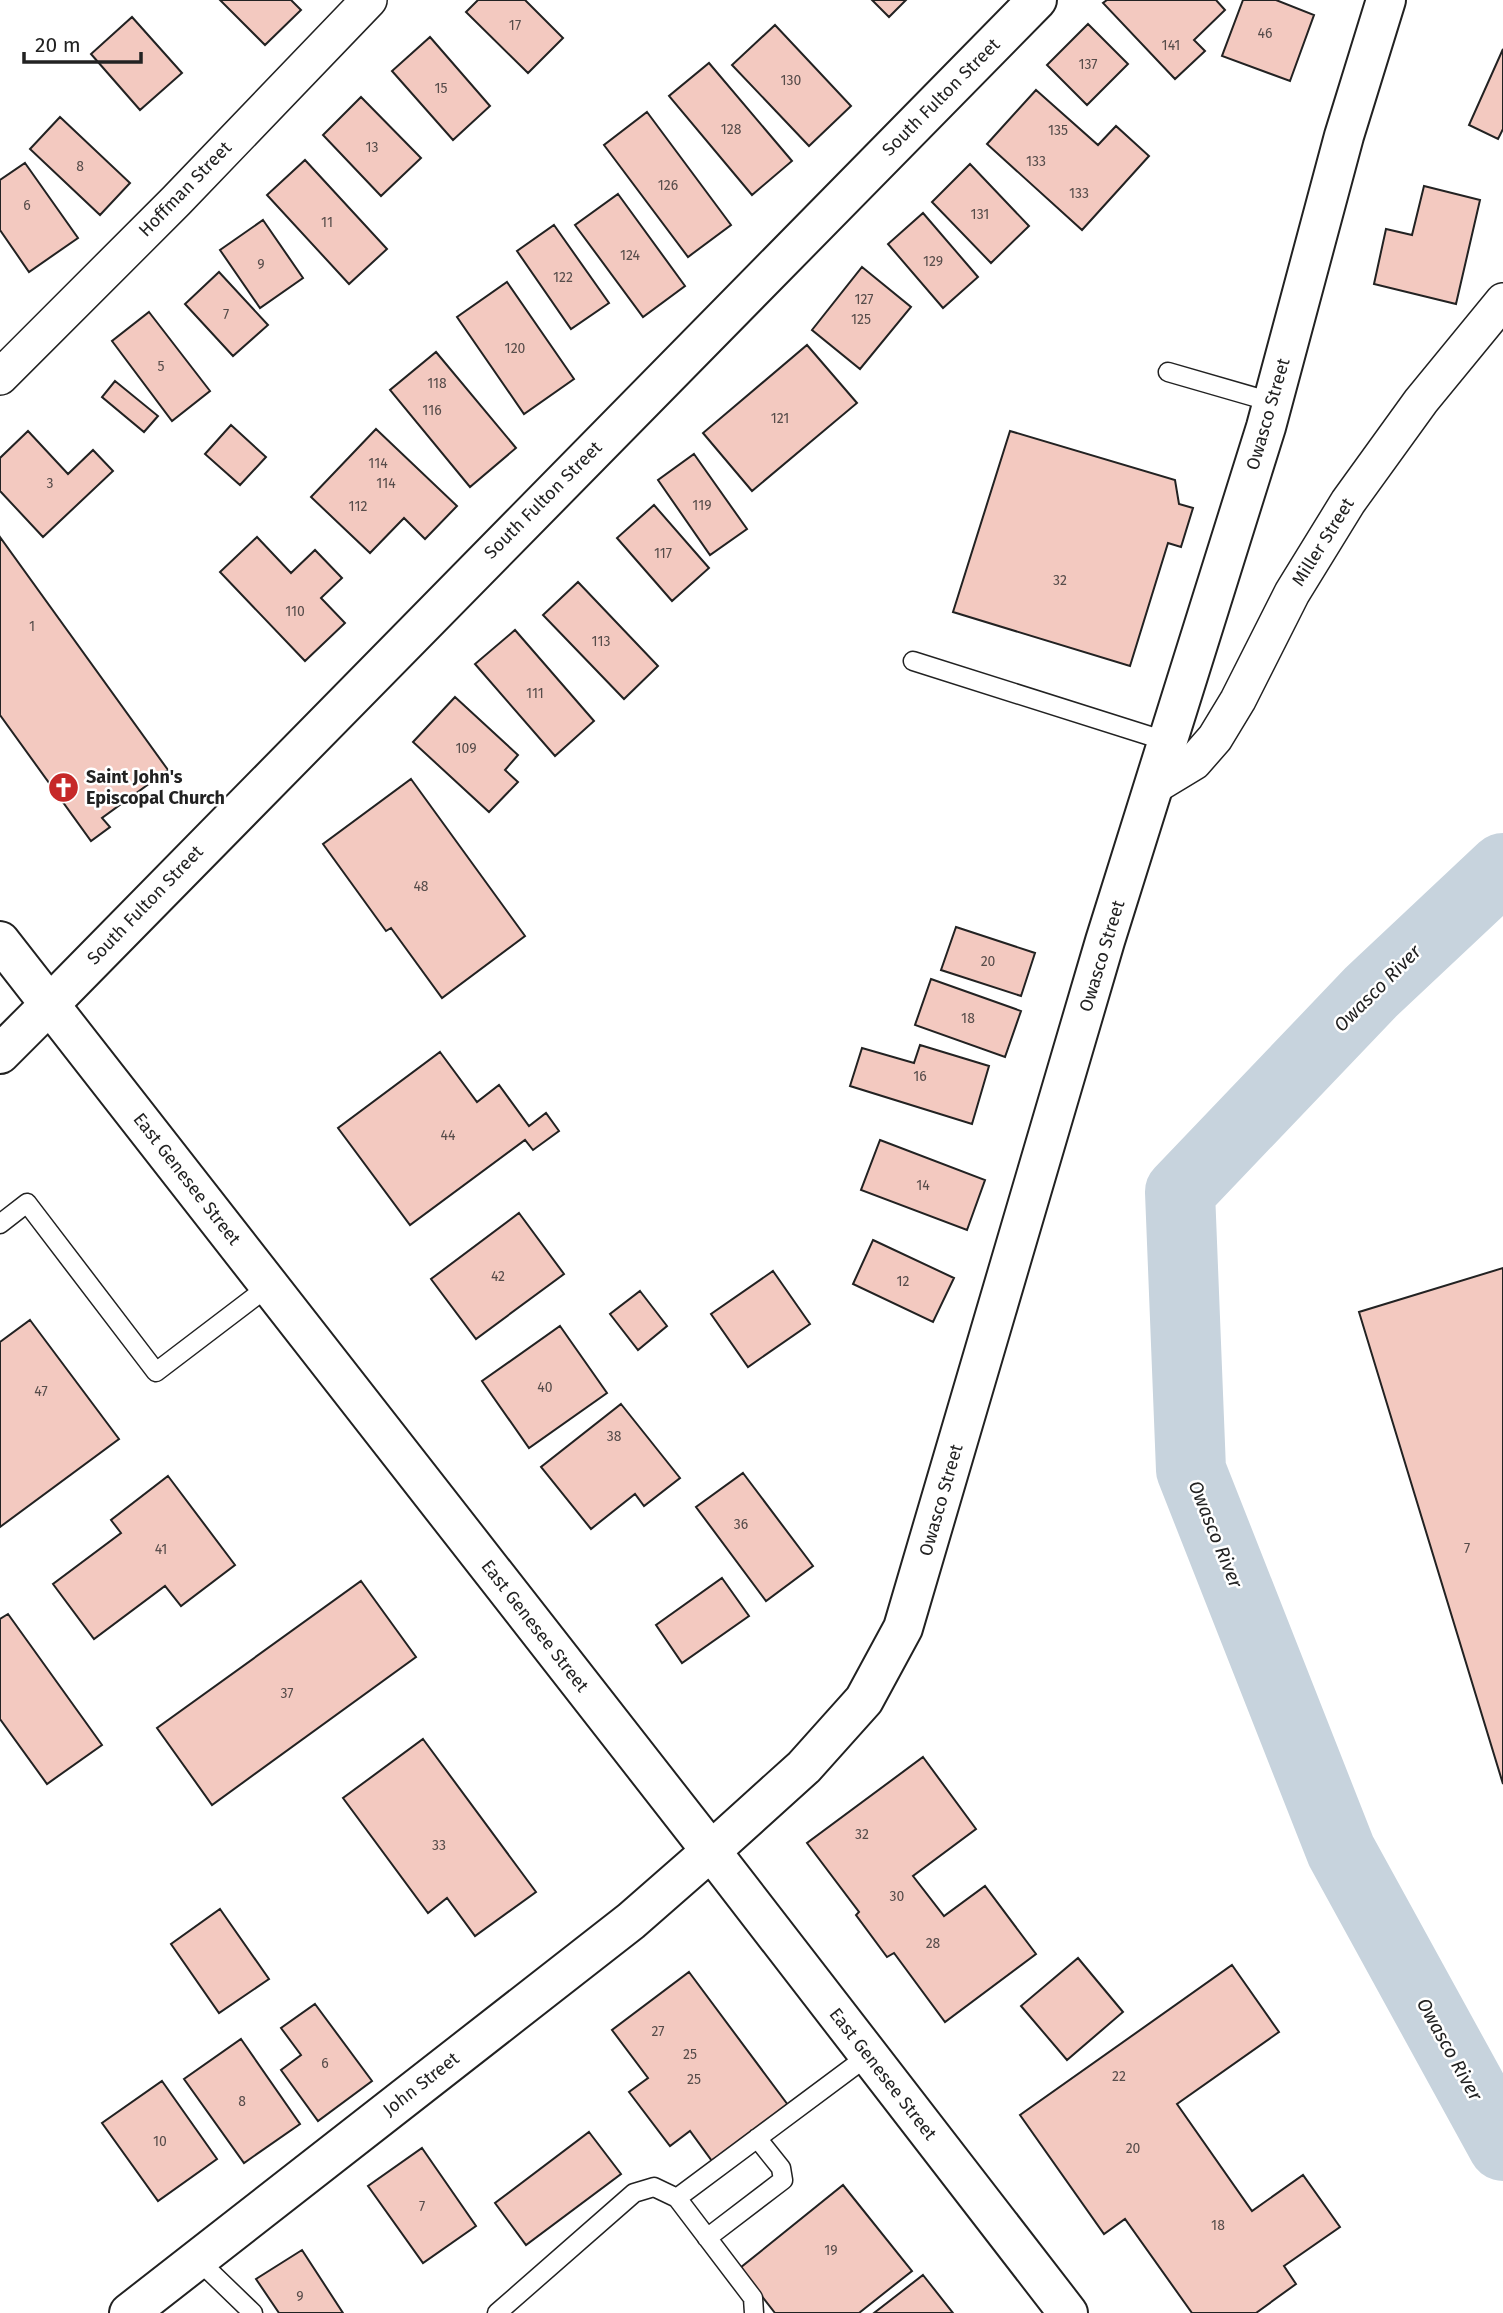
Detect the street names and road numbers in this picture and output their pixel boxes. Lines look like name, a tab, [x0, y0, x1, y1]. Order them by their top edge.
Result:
street label: South Fulton Street	[878, 33, 1005, 160]
street label: Hoffman Street	[134, 136, 236, 241]
street label: Owasco Street	[1242, 355, 1295, 473]
street label: South Fulton Street	[480, 436, 607, 563]
street label: Miller Street	[1287, 493, 1359, 590]
street label: South Fulton Street	[82, 840, 208, 969]
street label: Owasco Street	[1075, 897, 1130, 1014]
street label: East Genesee Street	[129, 1108, 246, 1250]
street label: Owasco Street	[915, 1441, 968, 1559]
street label: East Genesee Street	[477, 1555, 594, 1697]
street label: East Genesee Street	[825, 2003, 942, 2145]
street label: John Street	[378, 2047, 464, 2121]

